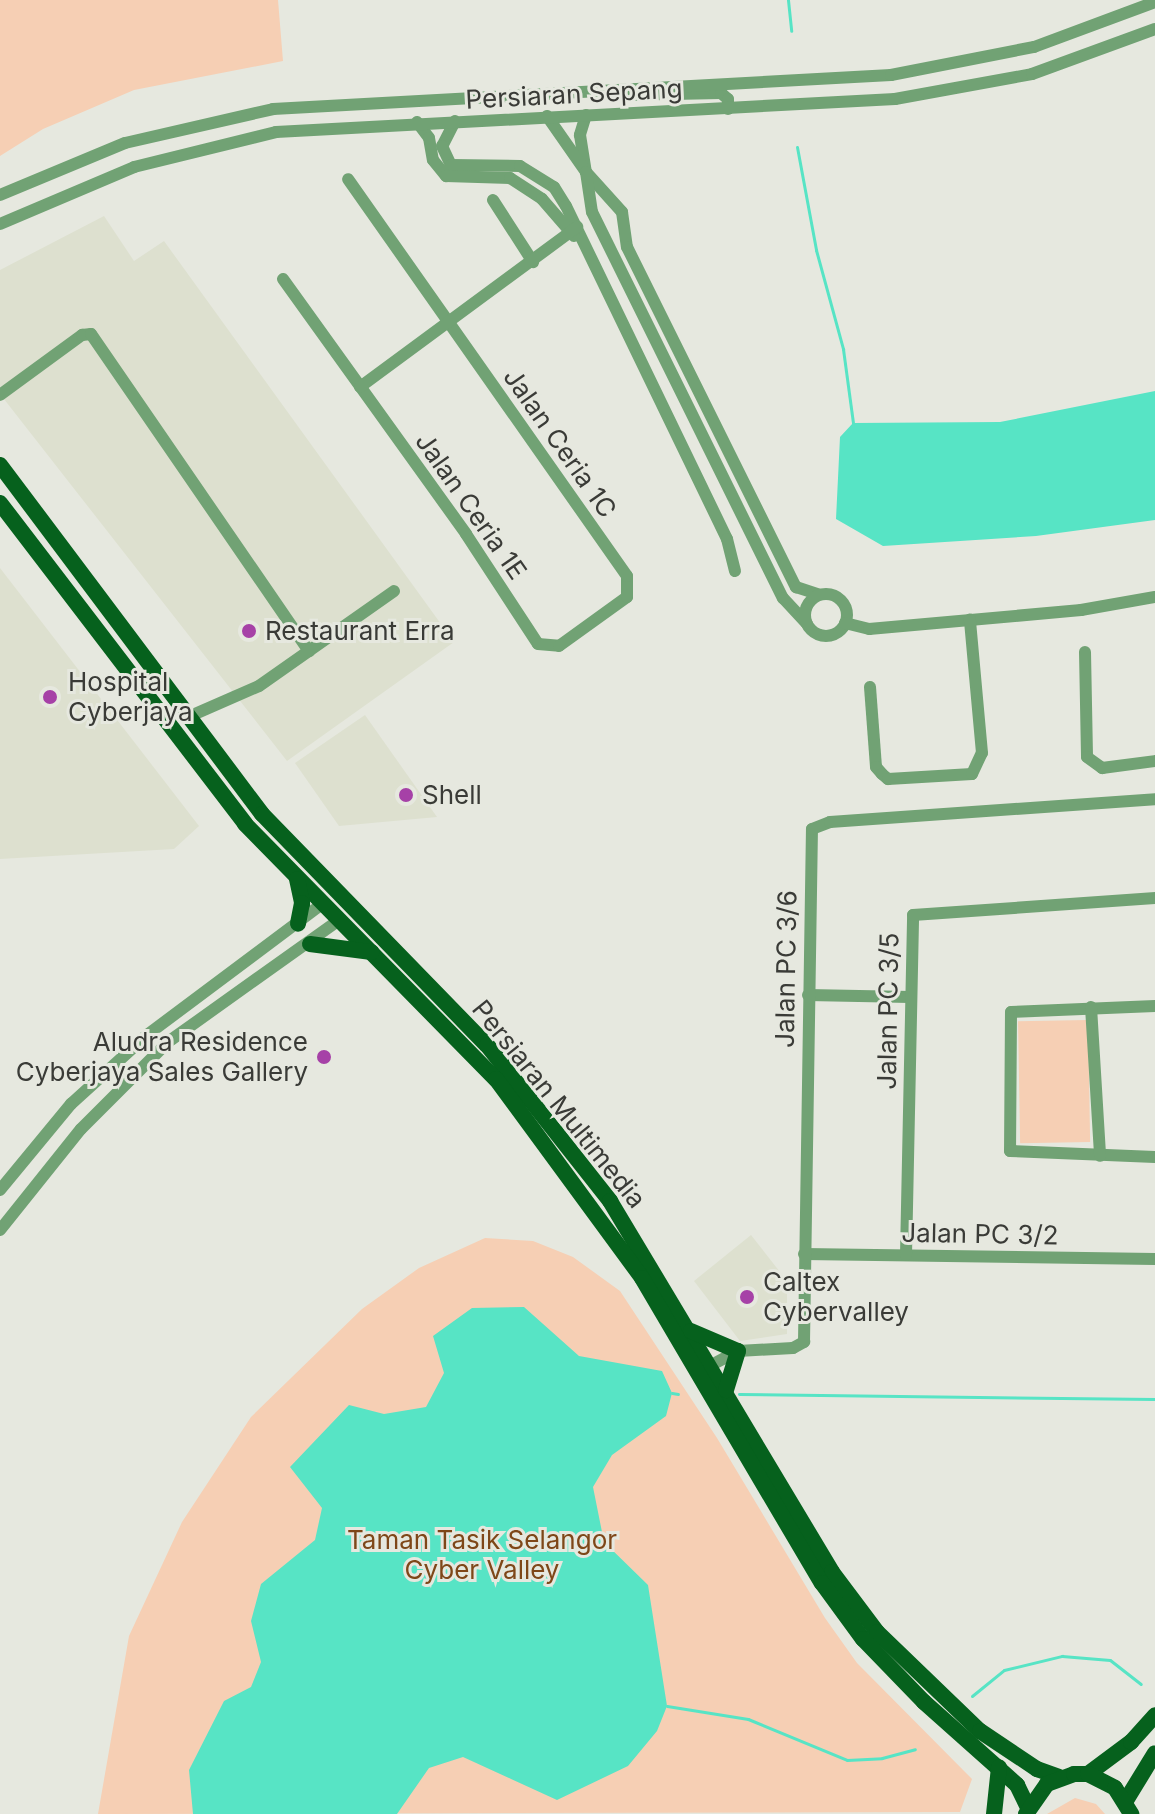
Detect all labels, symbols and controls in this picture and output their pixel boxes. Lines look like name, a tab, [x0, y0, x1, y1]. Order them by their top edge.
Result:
street label: Persiaran Sepang	[465, 73, 683, 115]
street label: Jalan Ceria 1C	[497, 362, 623, 524]
street label: Jalan Ceria 1E	[409, 427, 533, 585]
place label: Restaurant Erra	[265, 615, 455, 647]
marker: Restaurant Erra	[240, 622, 258, 640]
place label: Hospital Cyberjaya	[68, 666, 193, 728]
marker: Hospital Cyberjaya	[39, 686, 61, 708]
place label: Shell	[422, 779, 482, 811]
marker: Shell	[397, 786, 415, 804]
street label: Jalan PC 3/6	[769, 890, 803, 1048]
street label: Jalan PC 3/5	[871, 932, 905, 1090]
street label: Persiaran Multimedia	[466, 994, 652, 1214]
place label: Aludra Residence Cyberjaya Sales Gallery	[16, 1026, 308, 1088]
marker: Aludra Residence Cyberjaya Sales Gallery	[315, 1048, 333, 1066]
street label: Jalan PC 3/2	[901, 1217, 1059, 1251]
place label: Caltex Cybervalley	[763, 1266, 909, 1328]
marker: Caltex Cybervalley	[738, 1288, 756, 1306]
park label: Taman Tasik Selangor Cyber Valley	[347, 1524, 617, 1586]

